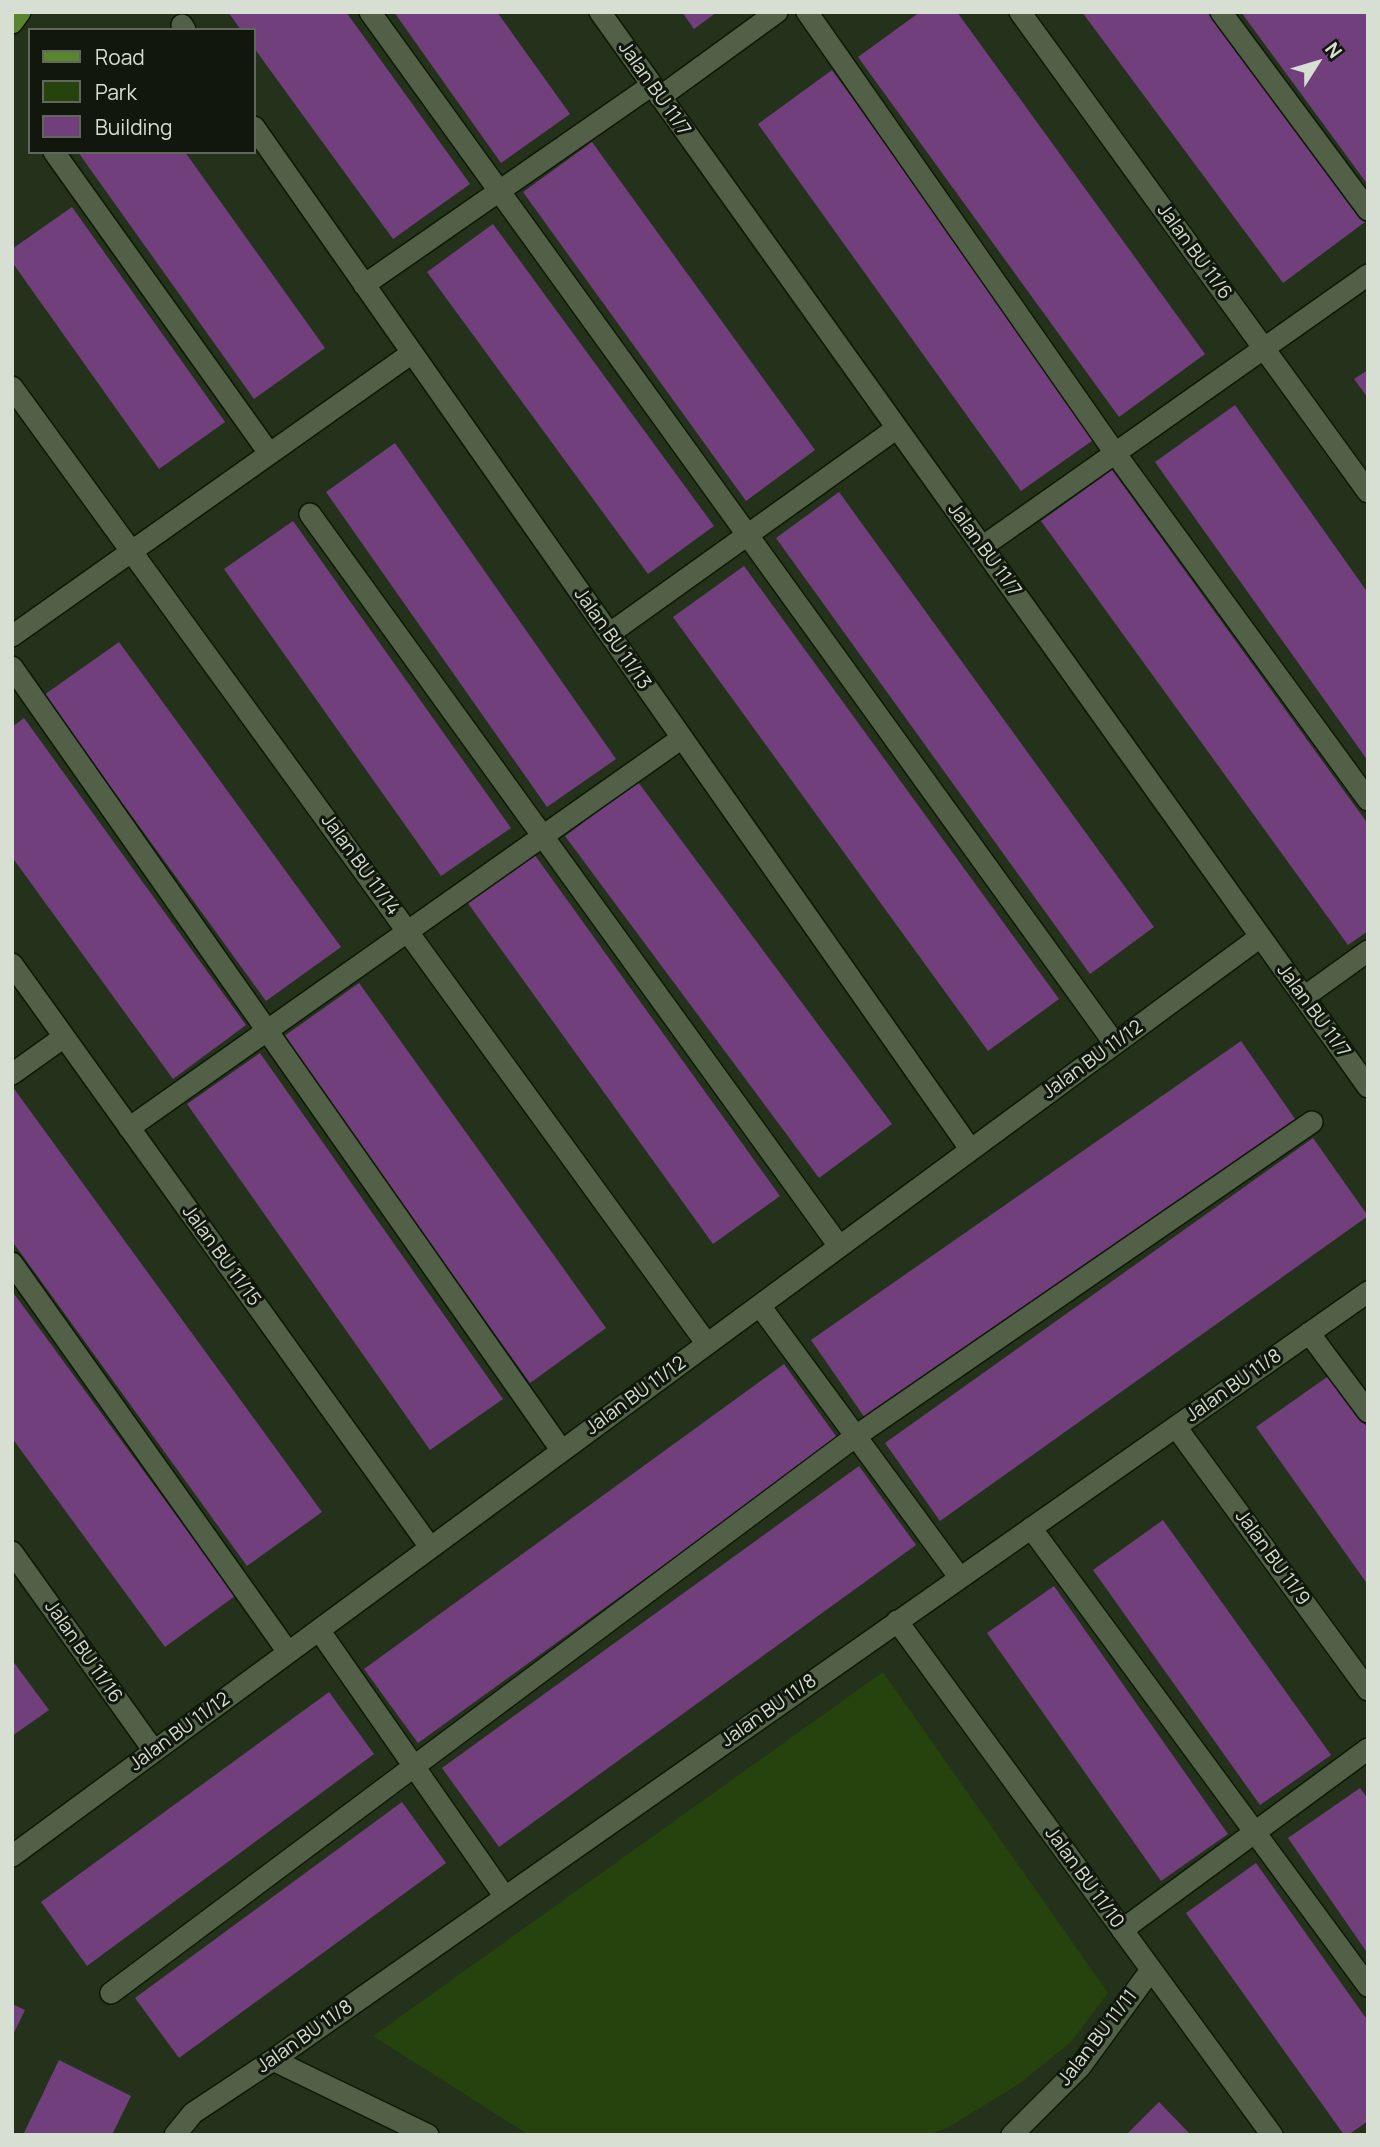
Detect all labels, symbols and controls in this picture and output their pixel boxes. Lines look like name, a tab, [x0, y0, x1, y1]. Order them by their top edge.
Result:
legend	[28, 28, 256, 154]
north arrow	[1282, 28, 1352, 98]
street label: Jalan BU 11/7	[613, 37, 695, 141]
text: N	[1319, 37, 1348, 64]
text: Road	[95, 43, 145, 71]
text: Park	[95, 78, 137, 106]
text: Building	[95, 113, 172, 141]
street label: Jalan BU 11/6	[1152, 200, 1236, 304]
street label: Jalan BU 11/7	[942, 499, 1026, 601]
street label: Jalan BU 11/13	[569, 584, 655, 694]
street label: Jalan BU 11/14	[316, 810, 404, 920]
street label: Jalan BU 11/7	[1271, 960, 1355, 1062]
street label: Jalan BU 11/12	[1038, 1016, 1148, 1104]
street label: Jalan BU 11/15	[177, 1201, 265, 1311]
street label: Jalan BU 11/8	[1182, 1345, 1286, 1427]
street label: Jalan BU 11/12	[581, 1352, 691, 1440]
street label: Jalan BU 11/9	[1230, 1506, 1314, 1610]
street label: Jalan BU 11/16	[39, 1596, 127, 1708]
street label: Jalan BU 11/8	[717, 1670, 821, 1752]
street label: Jalan BU 11/12	[125, 1688, 235, 1776]
street label: Jalan BU 11/10	[1040, 1823, 1128, 1933]
street label: Jalan BU 11/11	[1054, 1986, 1142, 2090]
street label: Jalan BU 11/8	[253, 1996, 357, 2078]

